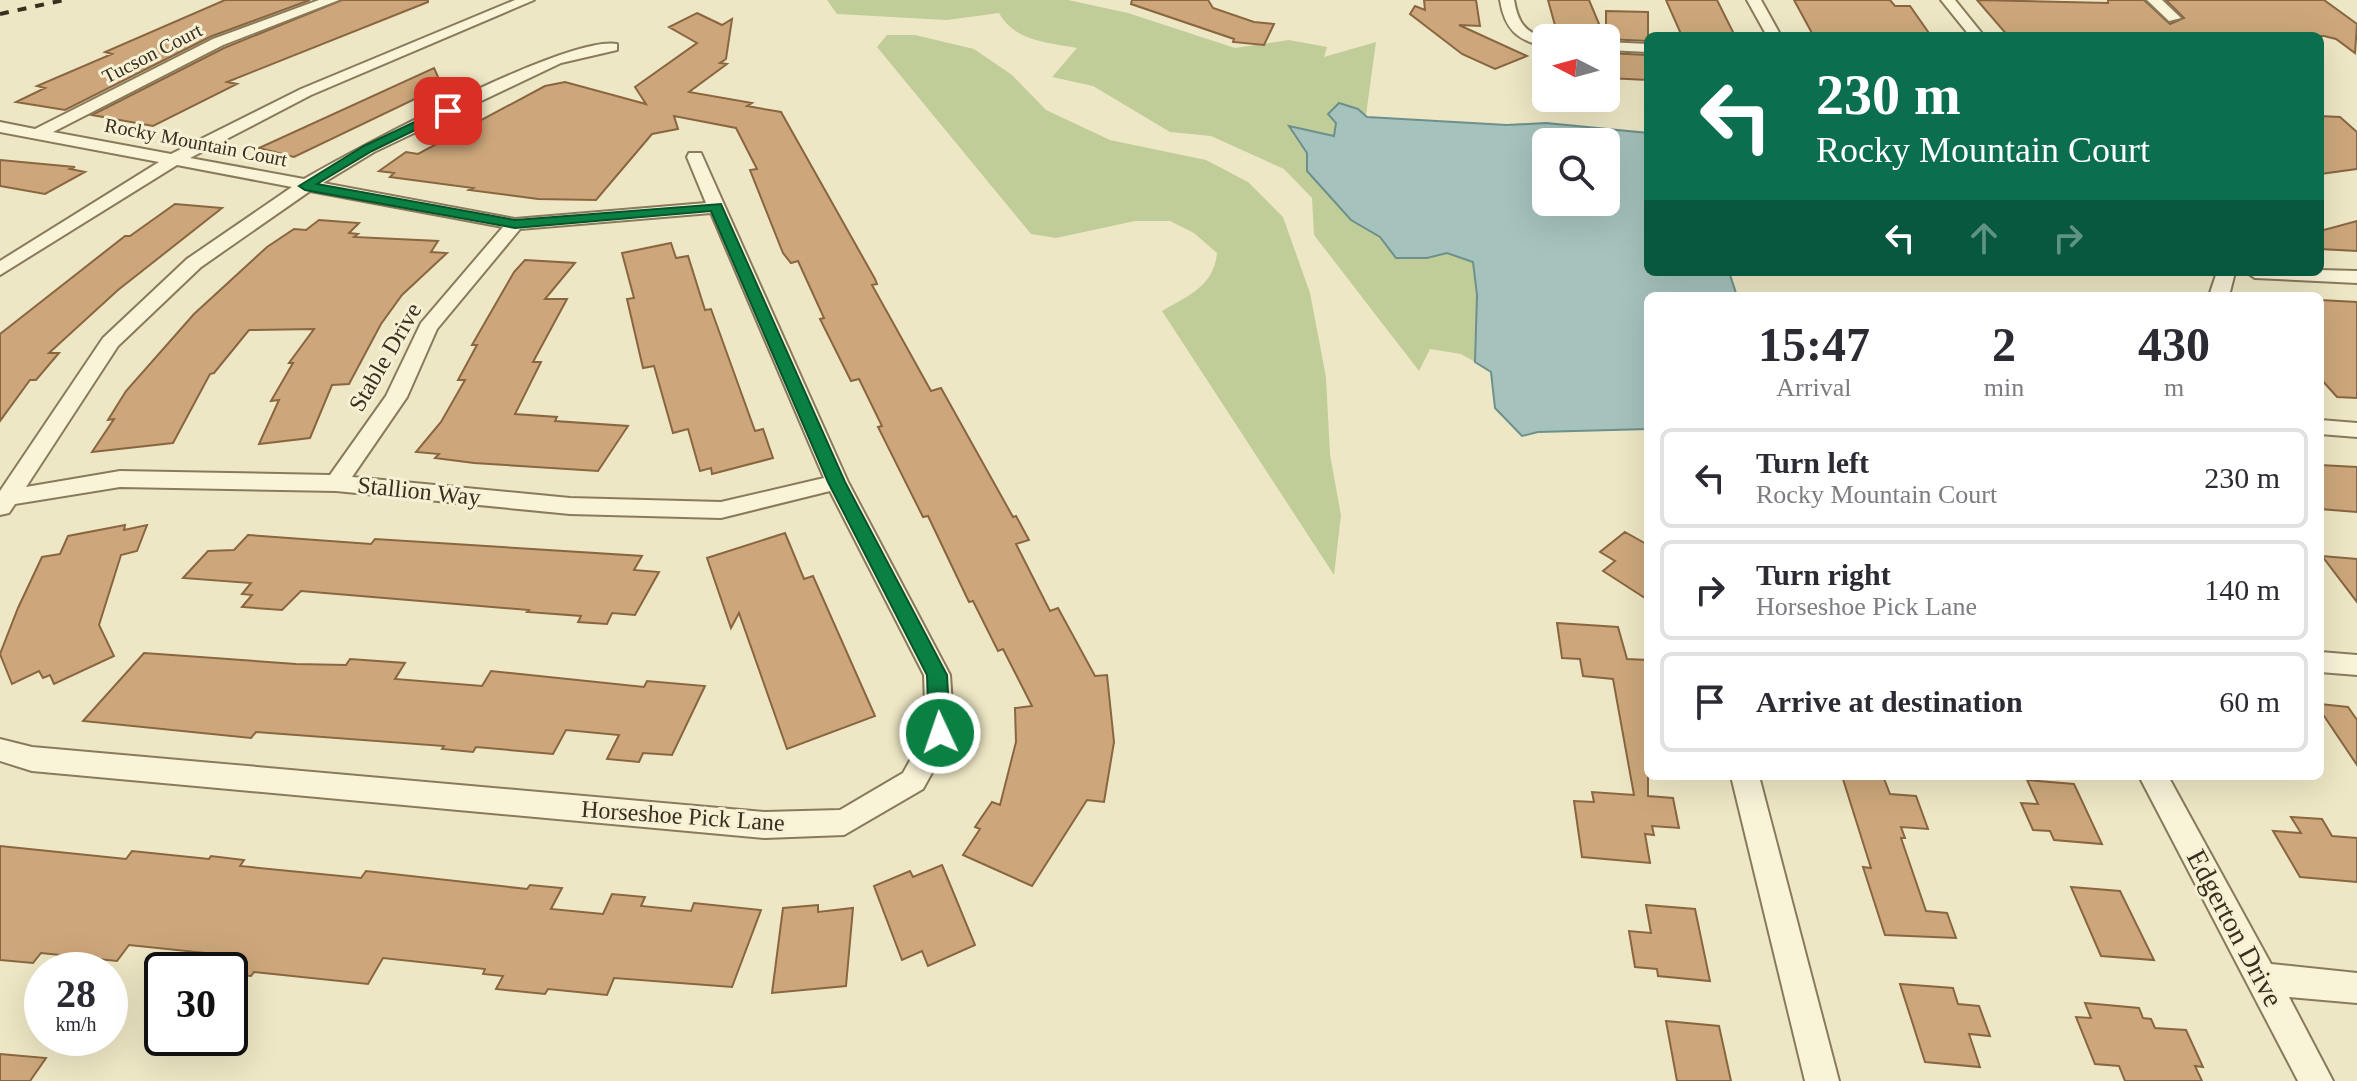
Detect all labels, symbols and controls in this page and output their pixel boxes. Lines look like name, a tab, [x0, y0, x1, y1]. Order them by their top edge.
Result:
street label: Tucson Court	[99, 18, 206, 87]
north arrow	[1532, 24, 1620, 112]
map controls	[1532, 24, 1620, 216]
icon: left	[1684, 64, 1788, 168]
text: 230 m	[1816, 64, 1961, 126]
pin	[414, 77, 482, 145]
icon: arrive	[426, 89, 470, 133]
street label: Rocky Mountain Court	[103, 114, 290, 172]
button: search	[1532, 128, 1620, 216]
text: Rocky Mountain Court	[1816, 130, 2150, 170]
icon: left	[1878, 216, 1922, 260]
icon: ahead	[1962, 216, 2006, 260]
icon: right	[2046, 216, 2090, 260]
street label: Stable Drive	[344, 298, 426, 416]
text: 15:47	[1758, 318, 1870, 371]
text: 2	[1992, 318, 2016, 371]
text: 430	[2138, 318, 2210, 371]
text: Arrival	[1776, 373, 1851, 402]
text: min	[1984, 373, 2024, 402]
text: m	[2164, 373, 2184, 402]
text: Turn left	[1756, 446, 1869, 479]
icon: left	[1688, 456, 1732, 500]
text: 230 m	[2204, 461, 2280, 494]
street label: Stallion Way	[356, 472, 482, 510]
text: Rocky Mountain Court	[1756, 480, 1997, 509]
text: Turn right	[1756, 558, 1891, 591]
icon: right	[1688, 568, 1732, 612]
text: 140 m	[2204, 573, 2280, 606]
text: Horseshoe Pick Lane	[1756, 592, 1977, 621]
icon: arrive	[1688, 680, 1732, 724]
text: Arrive at destination	[1756, 685, 2023, 718]
text: 60 m	[2219, 685, 2280, 718]
position arrow	[898, 691, 982, 775]
street label: Horseshoe Pick Lane	[580, 796, 786, 836]
street label: Edgerton Drive	[2181, 844, 2289, 1012]
speed limit sign: 30	[144, 952, 248, 1056]
text: 28	[56, 971, 96, 1016]
text: km/h	[55, 1013, 97, 1035]

